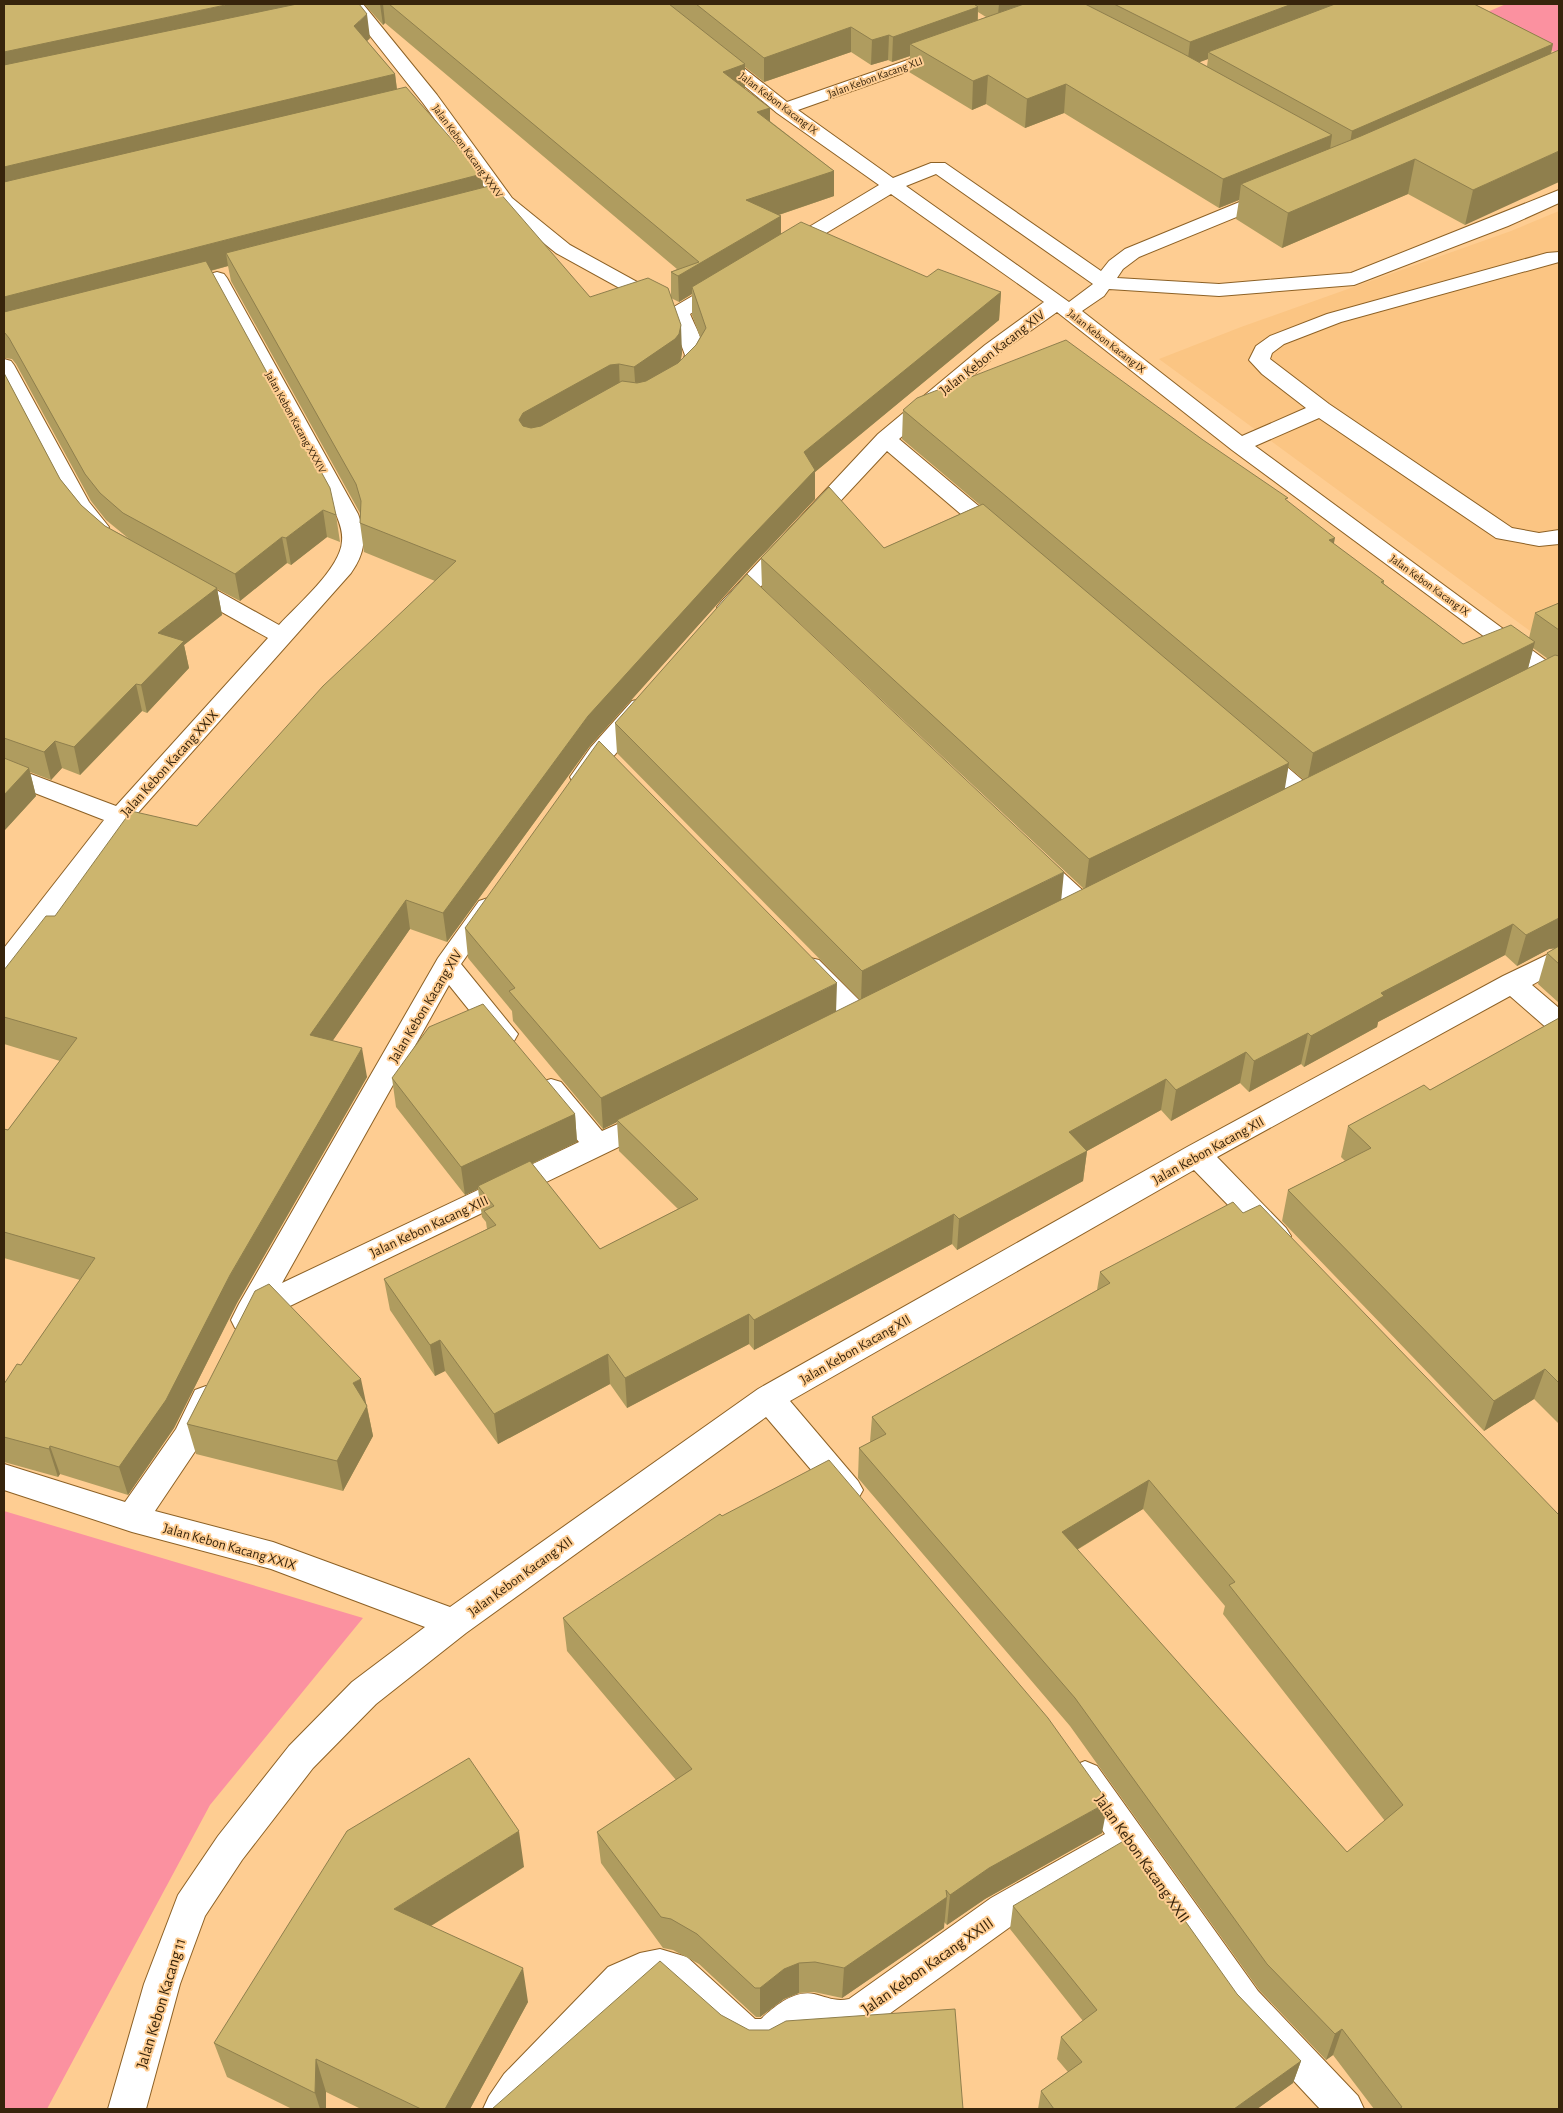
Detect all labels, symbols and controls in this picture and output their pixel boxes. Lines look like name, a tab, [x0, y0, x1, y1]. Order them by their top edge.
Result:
street label: Jalan Kebon Kacang XLI	[826, 55, 924, 100]
street label: Jalan Kebon Kacang IX	[737, 70, 820, 137]
street label: Jalan Kebon Kacang XXXV	[430, 103, 505, 200]
street label: Jalan Kebon Kacang XIV	[938, 308, 1048, 398]
street label: Jalan Kebon Kacang IX	[1066, 308, 1148, 375]
street label: Jalan Kebon Kacang XXXIV	[263, 370, 328, 476]
street label: Jalan Kebon Kacang IX	[1388, 553, 1472, 618]
street label: Jalan Kebon Kacang XXIX	[118, 708, 221, 820]
street label: Jalan Kebon Kacang XIV	[387, 948, 465, 1065]
street label: Jalan Kebon Kacang XII	[1151, 1114, 1266, 1187]
street label: Jalan Kebon Kacang XIII	[368, 1193, 491, 1260]
street label: Jalan Kebon Kacang XII	[798, 1313, 913, 1387]
street label: Jalan Kebon Kacang XXIX	[162, 1521, 298, 1573]
street label: Jalan Kebon Kacang XII	[466, 1534, 575, 1619]
street label: Jalan Kebon Kacang XXII	[1092, 1792, 1192, 1925]
street label: Jalan Kebon Kacang XXIII	[859, 1914, 996, 2017]
street label: Jalan Kebon Kacang 11	[133, 1936, 188, 2070]

